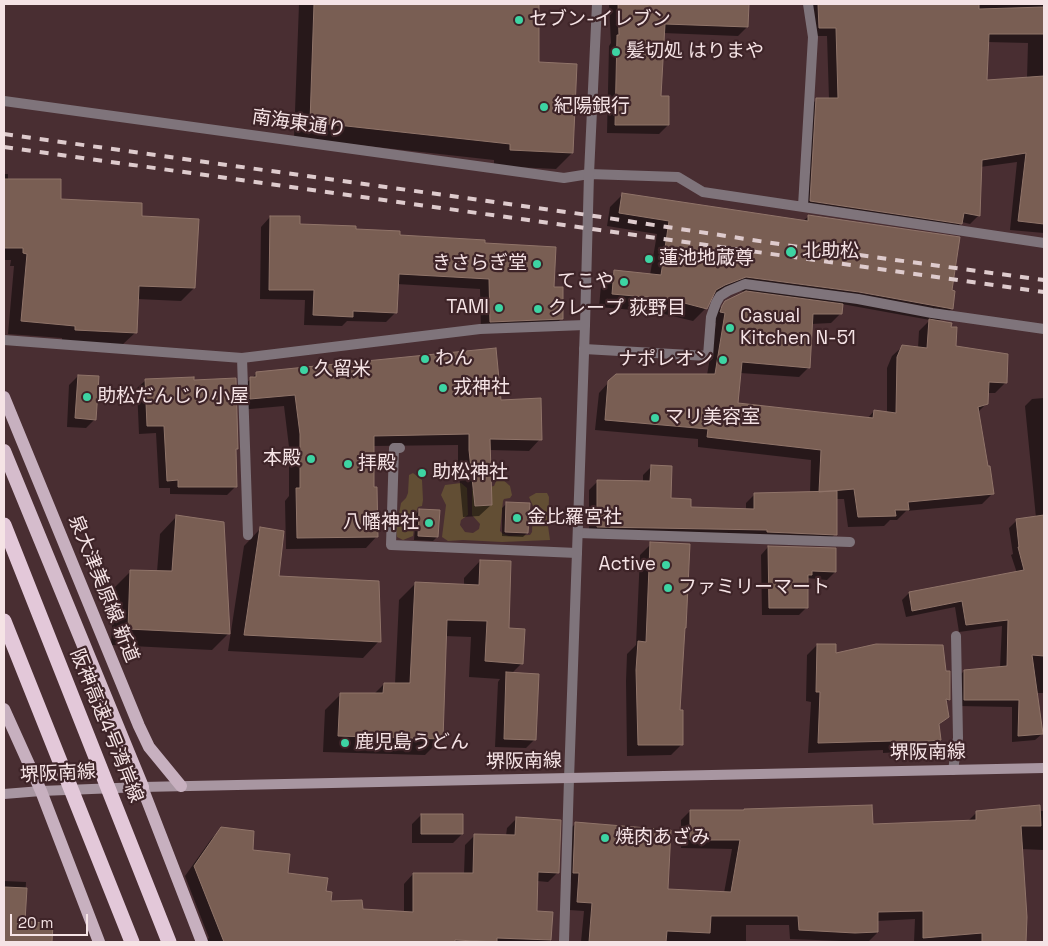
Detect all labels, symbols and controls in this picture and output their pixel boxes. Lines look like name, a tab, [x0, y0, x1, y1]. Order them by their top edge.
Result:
place label: セブン-イレブン	[529, 9, 671, 31]
marker: セブン-イレブン	[513, 14, 525, 26]
place label: 髪切処 はりまや	[626, 41, 764, 63]
marker: 髪切処 はりまや	[610, 46, 622, 58]
place label: 紀陽銀行	[554, 96, 630, 118]
marker: 紀陽銀行	[538, 101, 550, 113]
street label: 南海東通り	[250, 106, 348, 142]
place label: 北助松	[802, 241, 859, 263]
marker: 北助松	[784, 245, 798, 259]
place label: 蓮池地蔵尊	[659, 248, 754, 270]
place label: きさらぎ堂	[432, 253, 527, 275]
marker: 蓮池地蔵尊	[643, 253, 655, 265]
marker: きさらぎ堂	[531, 258, 543, 270]
place label: てこや	[557, 271, 614, 293]
marker: てこや	[618, 276, 630, 288]
place label: TAMI	[446, 297, 489, 319]
place label: クレープ 荻野目	[548, 298, 686, 320]
marker: TAMI	[493, 302, 505, 314]
marker: クレープ 荻野目	[532, 303, 544, 315]
place label: Casual Kitchen N-51	[740, 306, 856, 350]
marker: Casual Kitchen N-51	[724, 322, 736, 334]
place label: わん	[435, 348, 473, 370]
place label: ナポレオン	[618, 349, 713, 371]
marker: わん	[419, 353, 431, 365]
marker: ナポレオン	[717, 354, 729, 366]
place label: 久留米	[314, 359, 371, 381]
marker: 久留米	[298, 364, 310, 376]
place label: 戎神社	[453, 377, 510, 399]
marker: 戎神社	[437, 382, 449, 394]
place label: 助松だんじり小屋	[97, 386, 249, 408]
marker: 助松だんじり小屋	[81, 391, 93, 403]
place label: マリ美容室	[665, 407, 760, 429]
marker: マリ美容室	[649, 412, 661, 424]
place label: 本殿	[263, 448, 301, 470]
marker: 本殿	[305, 453, 317, 465]
place label: 拝殿	[358, 453, 396, 475]
marker: 拝殿	[342, 458, 354, 470]
place label: 助松神社	[432, 462, 508, 484]
marker: 助松神社	[416, 467, 428, 479]
place label: 金比羅宮社	[527, 507, 622, 529]
street label: 泉大津美原線 新道	[63, 512, 143, 666]
place label: 八幡神社	[343, 512, 419, 534]
marker: 金比羅宮社	[511, 512, 523, 524]
marker: 八幡神社	[423, 517, 435, 529]
place label: Active	[599, 554, 656, 576]
marker: Active	[660, 559, 672, 571]
place label: ファミリーマート	[678, 577, 830, 599]
marker: ファミリーマート	[662, 582, 674, 594]
street label: 阪神高速4号湾岸線	[65, 646, 147, 806]
place label: 鹿児島うどん	[355, 732, 469, 754]
marker: 鹿児島うどん	[339, 737, 351, 749]
street label: 堺阪南線	[890, 741, 966, 765]
street label: 堺阪南線	[486, 750, 562, 774]
street label: 堺阪南線	[19, 761, 97, 787]
place label: 焼肉あざみ	[615, 827, 710, 849]
marker: 焼肉あざみ	[599, 832, 611, 844]
scale bar	[12, 904, 90, 936]
text: 20 m	[18, 913, 53, 932]

